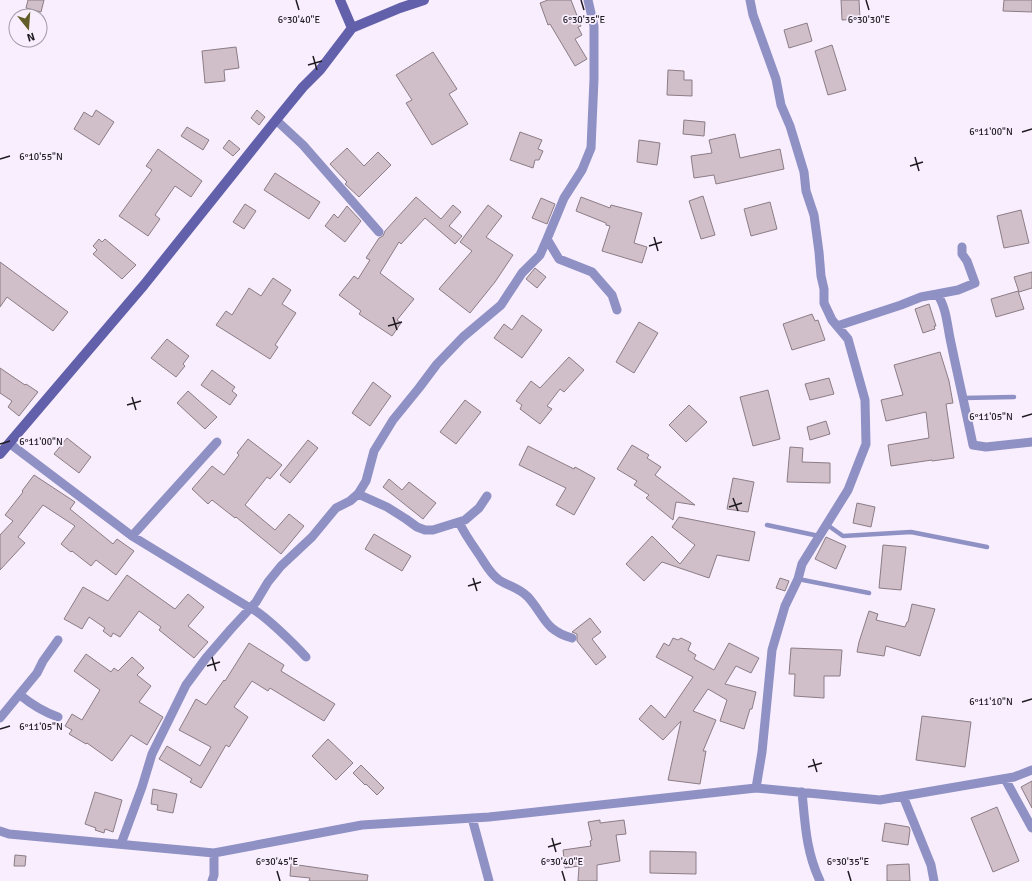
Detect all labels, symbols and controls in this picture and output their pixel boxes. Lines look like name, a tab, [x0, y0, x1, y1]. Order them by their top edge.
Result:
north arrow	[8, 8, 48, 48]
text: 6°30'40"E	[278, 14, 320, 26]
text: 6°30'35"E	[563, 14, 605, 26]
text: 6°30'30"E	[848, 14, 890, 26]
text: N	[25, 30, 36, 44]
text: 6°11'00"N	[969, 126, 1013, 138]
text: 6°10'55"N	[19, 151, 63, 163]
text: 6°11'05"N	[969, 411, 1013, 423]
text: 6°11'00"N	[19, 436, 63, 448]
text: 6°11'10"N	[969, 696, 1013, 708]
text: 6°11'05"N	[19, 721, 63, 733]
text: 6°30'45"E	[256, 856, 298, 868]
text: 6°30'40"E	[541, 856, 583, 868]
text: 6°30'35"E	[827, 856, 869, 868]

